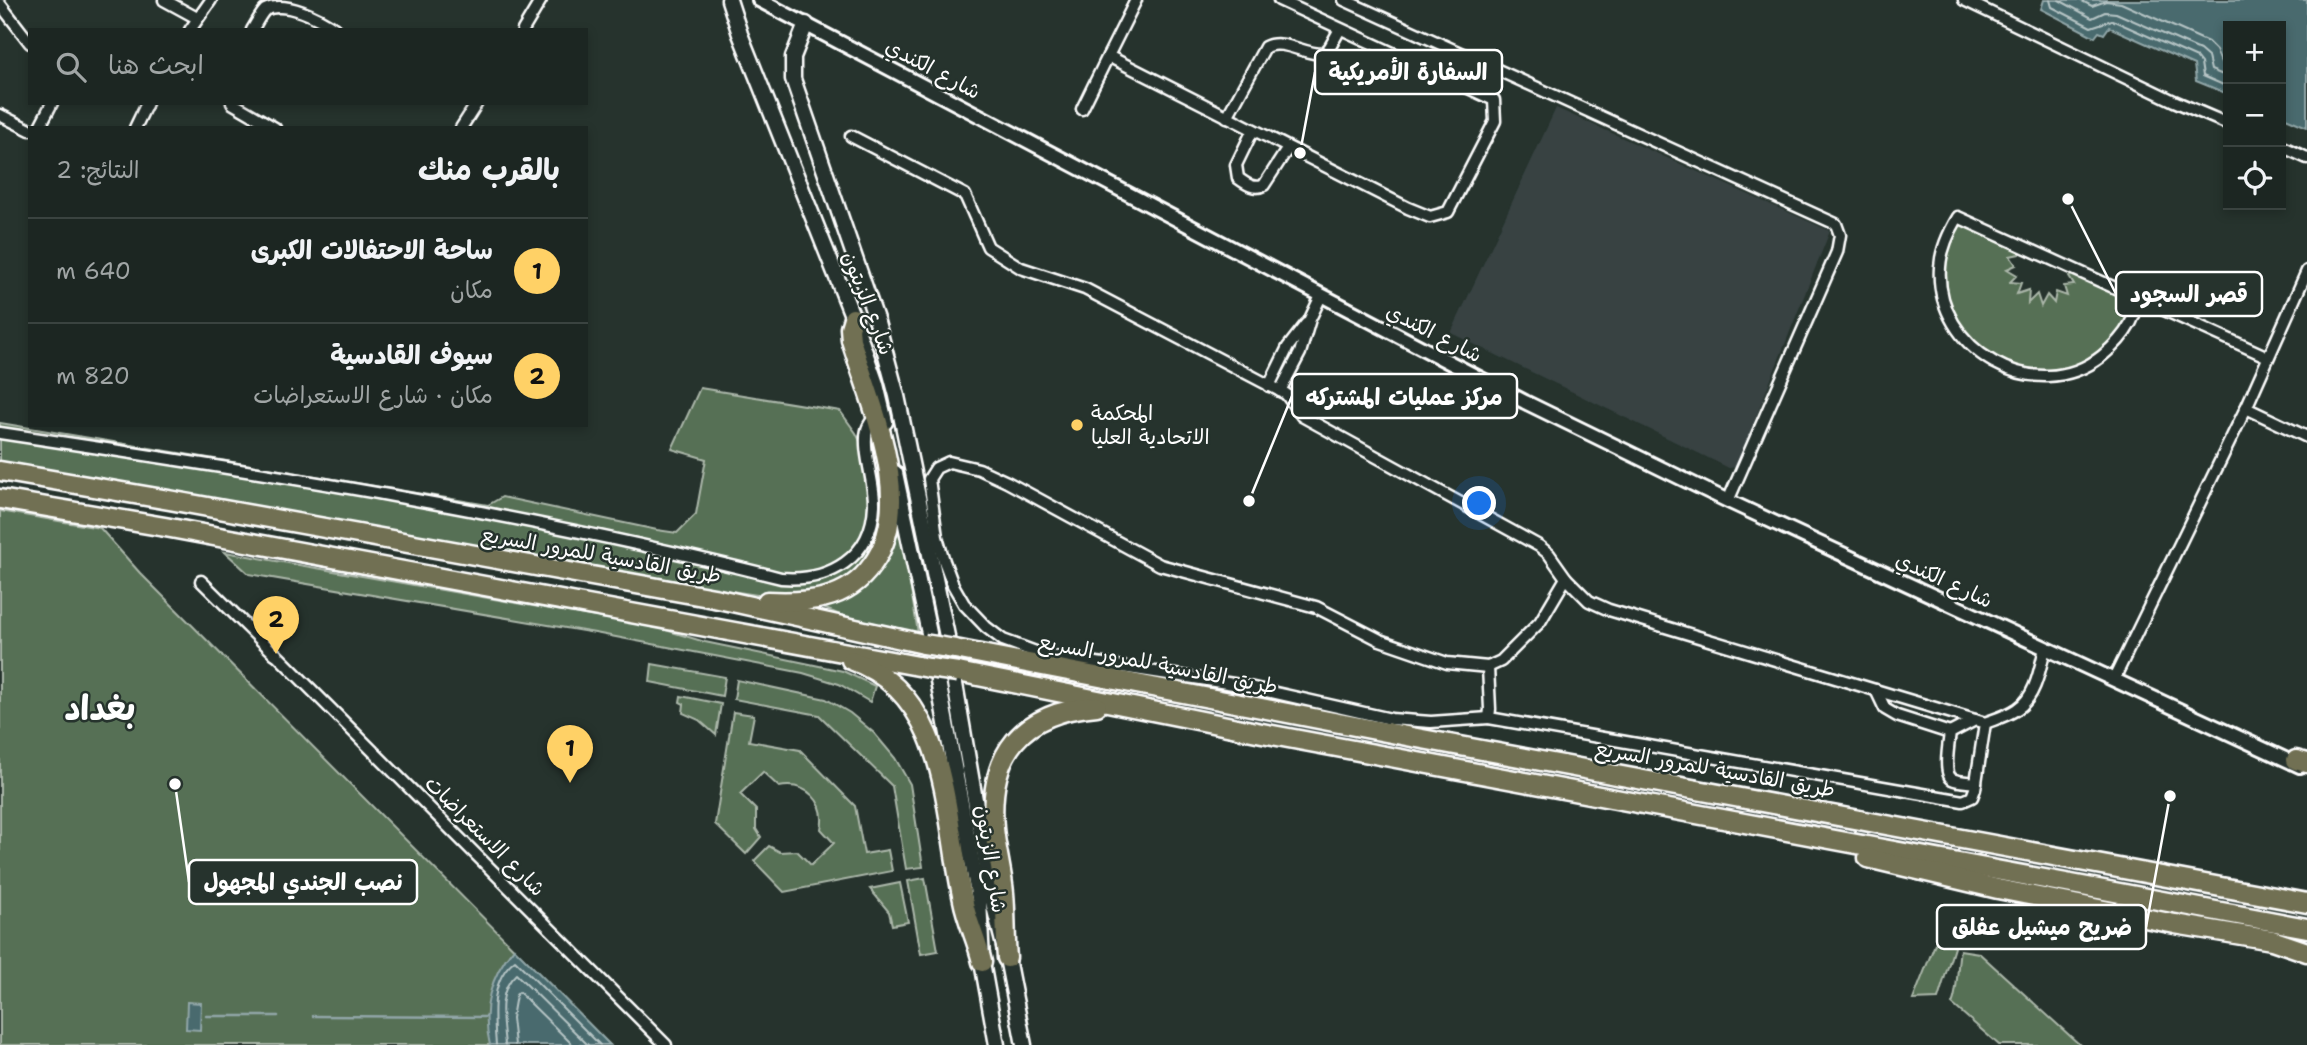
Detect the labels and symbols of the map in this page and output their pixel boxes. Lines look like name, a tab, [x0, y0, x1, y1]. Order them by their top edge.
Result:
street label: شارع الكندي	[880, 32, 985, 107]
callout: السفارة الأمريكية	[1315, 50, 1502, 94]
text: السفارة الأمريكية	[1328, 56, 1488, 87]
street label: شارع الزيتون	[834, 247, 901, 359]
callout: قصر السجود	[2116, 272, 2262, 316]
text: قصر السجود	[2130, 279, 2248, 309]
street label: شارع الكندي	[1381, 297, 1487, 370]
callout: مركز عمليات المشتركه	[1292, 374, 1517, 418]
text: مركز عمليات المشتركه	[1305, 382, 1503, 412]
place label: المحكمة الاتحادية العليا	[1091, 399, 1210, 451]
marker: المحكمة الاتحادية العليا	[1069, 417, 1085, 433]
your location	[1462, 486, 1496, 520]
street label: طريق القادسية للمرور السريع	[479, 520, 723, 591]
street label: شارع الكندي	[1891, 545, 1997, 616]
pin: 2	[253, 596, 299, 654]
street label: طريق القادسية للمرور السريع	[1036, 627, 1280, 702]
district label: بغداد	[64, 684, 136, 731]
pin: 1	[547, 725, 593, 783]
street label: طريق القادسية للمرور السريع	[1593, 734, 1837, 805]
street label: شارع الاستعراضات	[418, 770, 551, 903]
street label: شارع الزيتون	[968, 803, 1013, 915]
callout: نصب الجندي المجهول	[189, 860, 417, 904]
text: نصب الجندي المجهول	[203, 867, 403, 900]
callout: ضريح ميشيل عفلق	[1937, 905, 2146, 949]
text: ضريح ميشيل عفلق	[1952, 912, 2132, 942]

